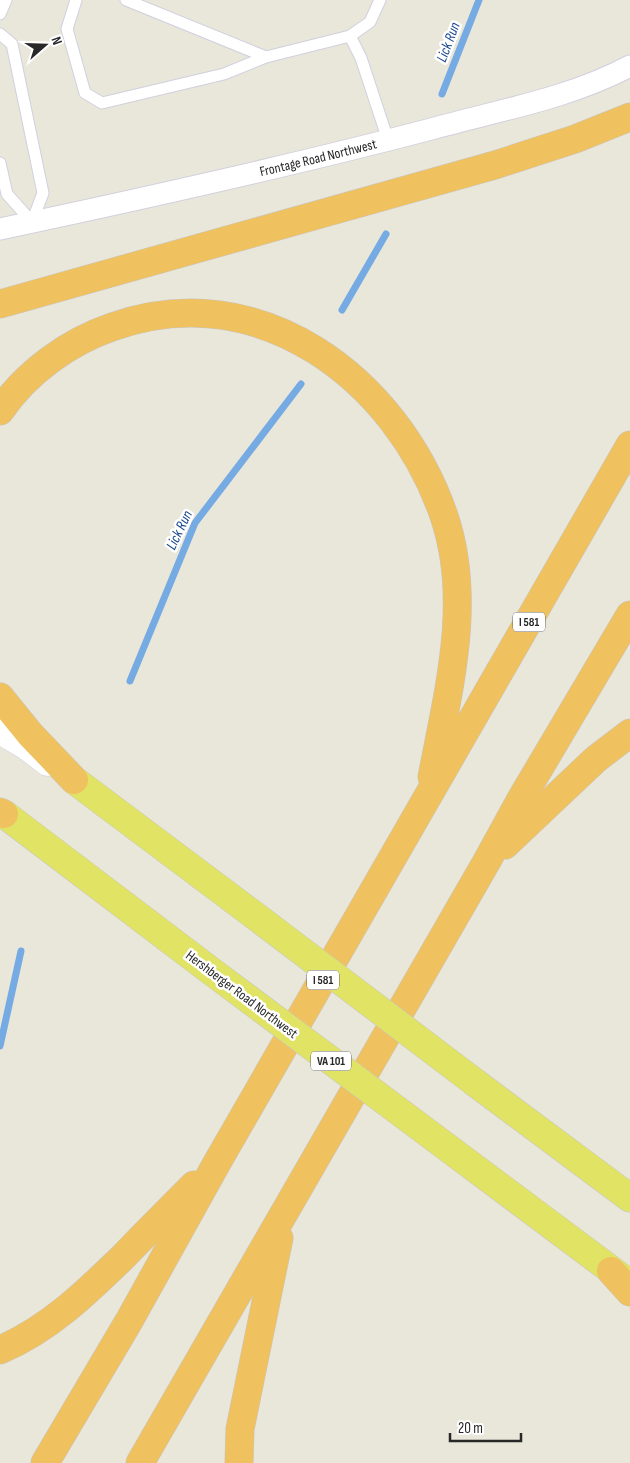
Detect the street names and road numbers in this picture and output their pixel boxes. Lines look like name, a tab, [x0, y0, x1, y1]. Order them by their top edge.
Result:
street label: Frontage Road Northwest	[258, 135, 378, 180]
road number: I 581	[513, 612, 545, 632]
street label: Hershberger Road Northwest	[182, 947, 301, 1042]
road number: I 581	[307, 970, 339, 990]
road number: VA 101	[311, 1052, 351, 1070]

